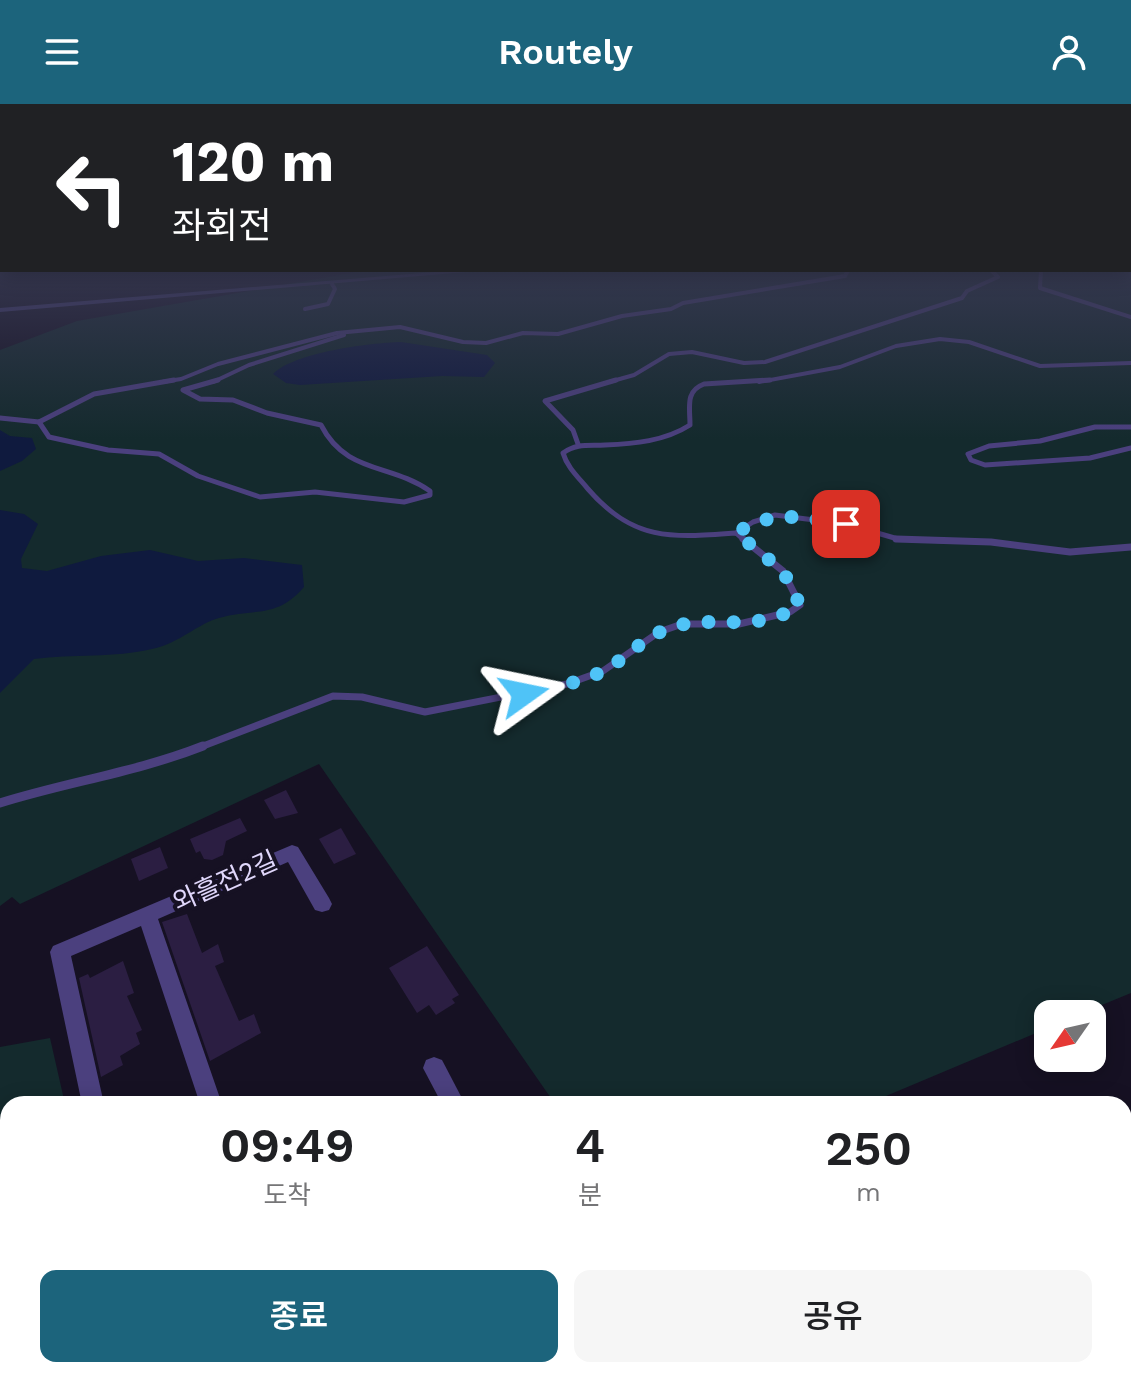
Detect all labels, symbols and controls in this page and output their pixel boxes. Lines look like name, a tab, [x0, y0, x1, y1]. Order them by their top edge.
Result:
icon: menu	[40, 30, 84, 74]
icon: person	[1047, 30, 1091, 74]
text: Routely	[498, 31, 633, 73]
text: 120 m	[172, 129, 334, 195]
icon: left	[40, 136, 144, 240]
text: 좌회전	[172, 205, 271, 247]
pin	[812, 490, 880, 558]
icon: arrive	[824, 502, 868, 546]
position arrow	[482, 652, 566, 736]
street label: 와흘전2길	[168, 845, 282, 917]
north arrow	[1034, 1000, 1106, 1072]
map controls	[1034, 1000, 1106, 1072]
text: 09:49	[220, 1117, 355, 1174]
text: 4	[575, 1117, 605, 1174]
text: 250	[825, 1120, 912, 1177]
text: m	[856, 1177, 881, 1207]
text: 도착	[263, 1180, 311, 1210]
text: 분	[578, 1180, 602, 1210]
button: 종료	[40, 1270, 558, 1362]
button: 공유	[574, 1270, 1092, 1362]

